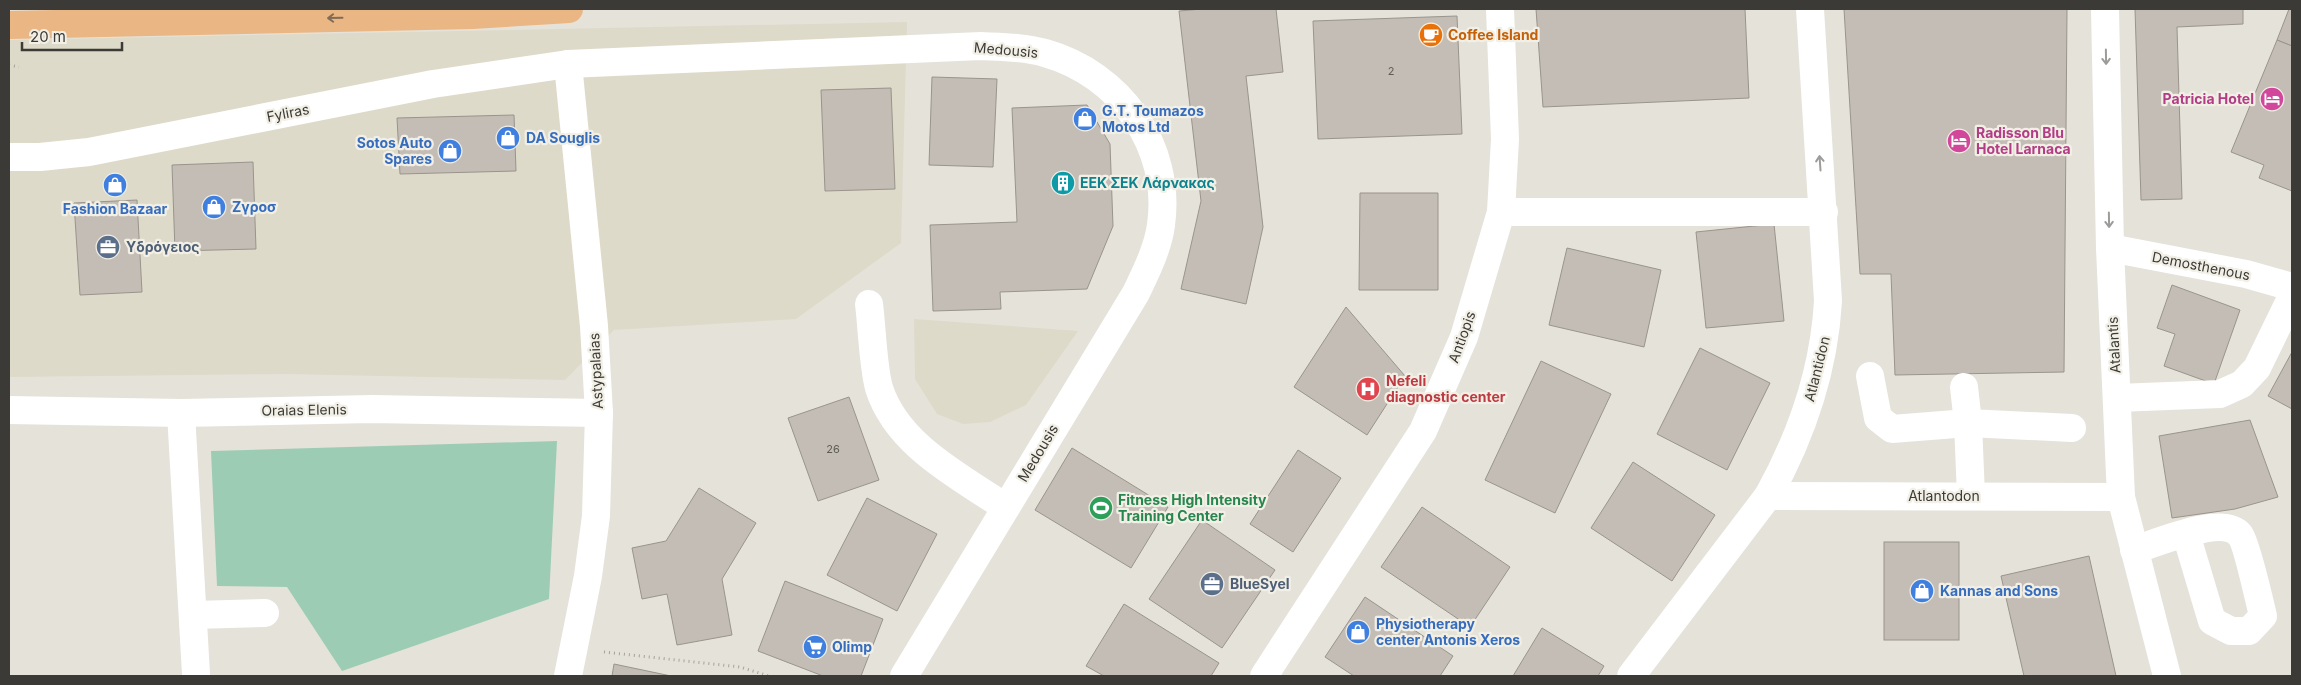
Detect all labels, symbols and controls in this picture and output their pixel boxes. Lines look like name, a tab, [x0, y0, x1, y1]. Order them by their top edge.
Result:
one-way arrow	[328, 13, 344, 23]
scale bar	[22, 20, 122, 52]
cafe icon: Coffee Island	[1418, 22, 1444, 48]
place label: Coffee Island	[1448, 26, 1538, 43]
text: 20 m	[30, 27, 66, 46]
street label: Medousis	[973, 38, 1039, 61]
one-way arrow	[2101, 49, 2111, 65]
house number: 2	[1388, 64, 1394, 78]
hotel icon: Patricia Hotel	[2259, 86, 2285, 112]
place label: Patricia Hotel	[2163, 90, 2254, 107]
street label: Fyliras	[265, 100, 311, 125]
place label: G.T. Toumazos Motos Ltd	[1102, 102, 1204, 135]
shop icon: G.T. Toumazos Motos Ltd	[1072, 106, 1098, 132]
place label: Radisson Blu Hotel Larnaca	[1976, 124, 2071, 157]
shop icon: DA Souglis	[495, 125, 521, 151]
hotel icon: Radisson Blu Hotel Larnaca	[1946, 128, 1972, 154]
place label: DA Souglis	[526, 129, 600, 146]
place label: Sotos Auto Spares	[357, 134, 432, 167]
shop icon: Sotos Auto Spares	[437, 138, 463, 164]
one-way arrow	[1816, 156, 1825, 172]
building icon: ΕΕΚ ΣΕΚ Λάρνακας	[1050, 170, 1076, 196]
shop icon: Fashion Bazaar	[102, 172, 128, 198]
place label: ΕΕΚ ΣΕΚ Λάρνακας	[1080, 174, 1215, 191]
shop icon: Ζγροσ	[201, 194, 227, 220]
place label: Ζγροσ	[232, 198, 276, 215]
place label: Fashion Bazaar	[63, 200, 168, 217]
one-way arrow	[2104, 212, 2114, 228]
office icon: Υδρόγειος	[95, 234, 121, 260]
place label: Υδρόγειος	[126, 238, 199, 255]
street label: Demosthenous	[2151, 248, 2252, 283]
street label: Antiopis	[1444, 309, 1479, 365]
street label: Atalantis	[2104, 316, 2123, 374]
street label: Astypalaias	[585, 333, 606, 410]
street label: Atlantidon	[1800, 334, 1833, 403]
place label: Nefeli diagnostic center	[1386, 372, 1506, 405]
hospital icon: Nefeli diagnostic center	[1355, 376, 1381, 402]
street label: Oraias Elenis	[261, 400, 347, 419]
street label: Medousis	[1014, 421, 1061, 485]
house number: 26	[826, 442, 840, 456]
street label: Atlantodon	[1908, 487, 1980, 504]
place label: Fitness High Intensity Training Center	[1118, 491, 1267, 524]
sports icon: Fitness High Intensity Training Center	[1088, 495, 1114, 521]
office icon: BlueSyel	[1199, 571, 1225, 597]
place label: BlueSyel	[1230, 575, 1290, 592]
shop icon: Kannas and Sons	[1909, 578, 1935, 604]
place label: Kannas and Sons	[1940, 582, 2058, 599]
place label: Physiotherapy center Antonis Xeros	[1376, 615, 1520, 648]
shop icon: Physiotherapy center Antonis Xeros	[1345, 619, 1371, 645]
supermarket icon: Olimp	[802, 634, 828, 660]
place label: Olimp	[832, 638, 872, 655]

